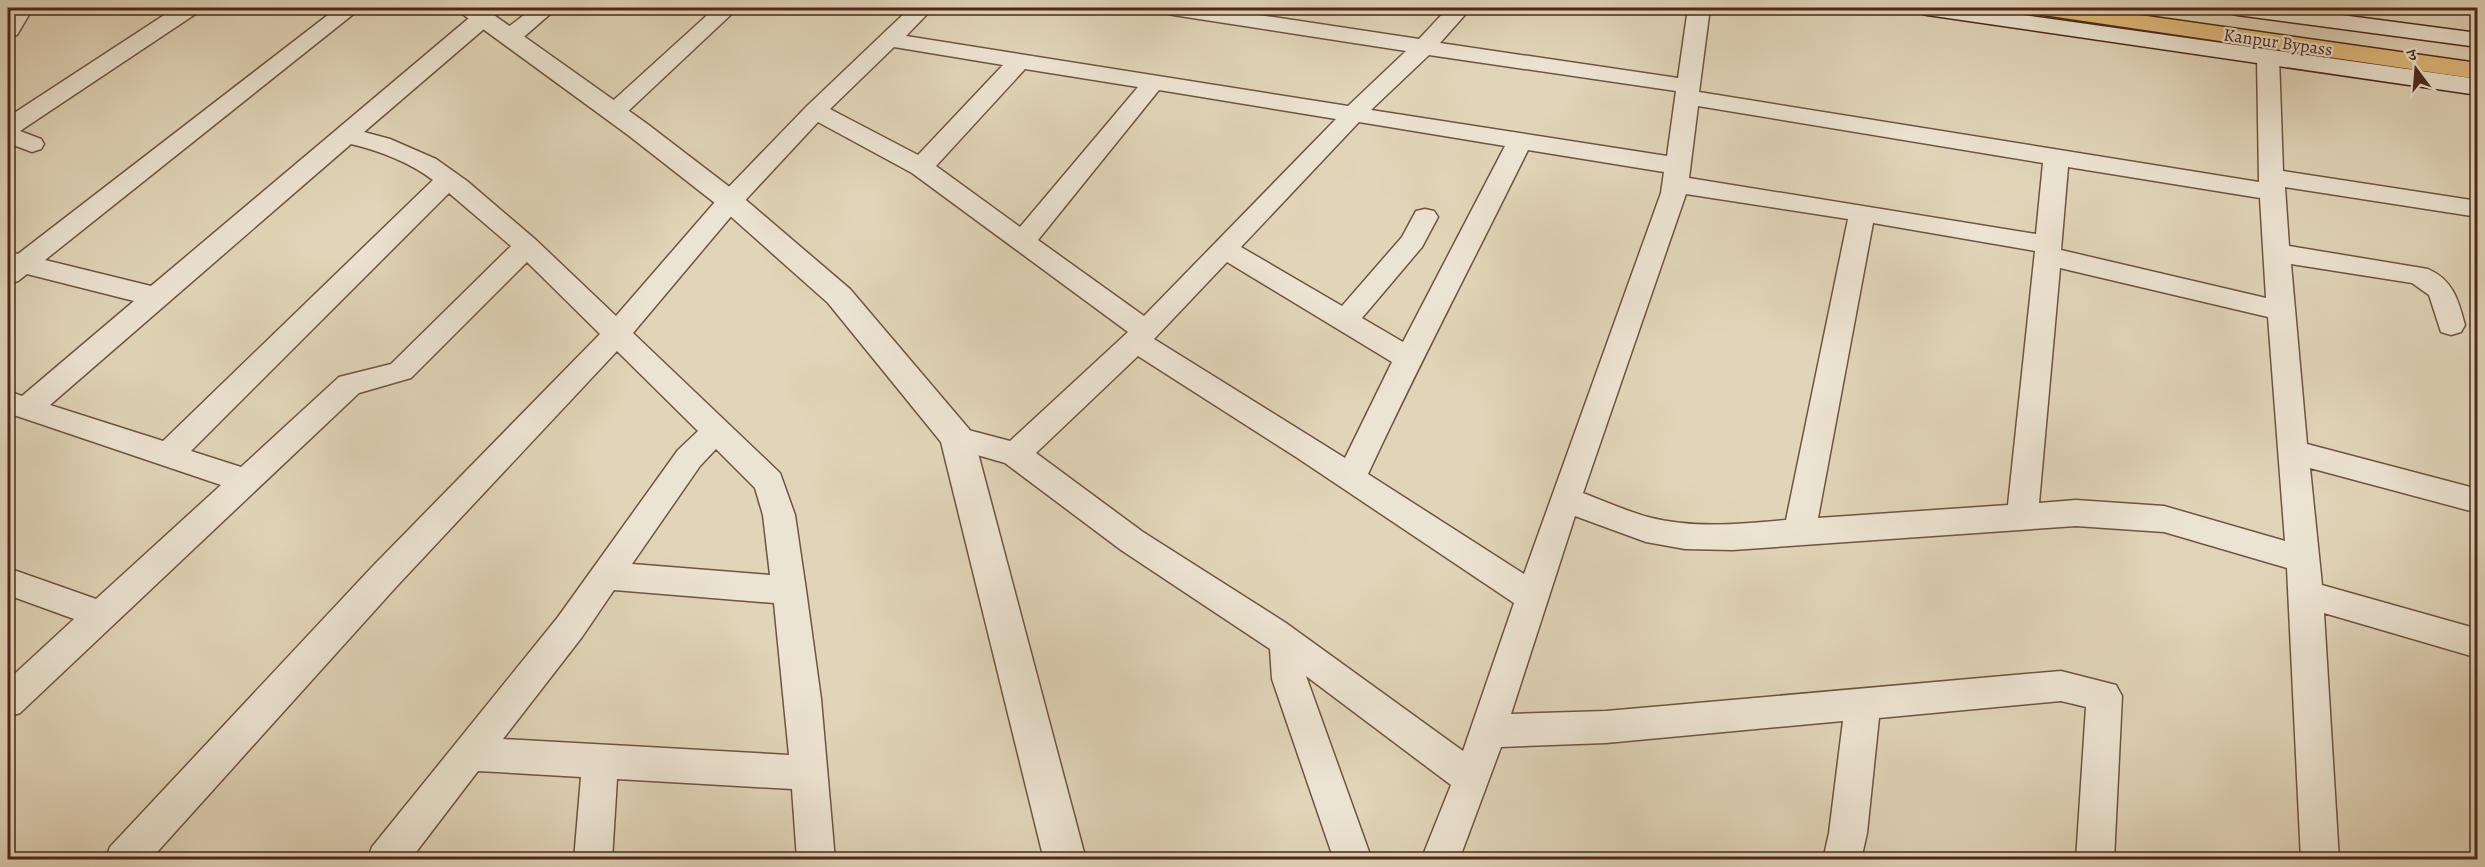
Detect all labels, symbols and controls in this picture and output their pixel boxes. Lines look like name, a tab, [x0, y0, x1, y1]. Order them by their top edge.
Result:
street label: Kanpur Bypass	[2222, 22, 2334, 62]
north arrow	[2386, 39, 2446, 99]
text: उ	[2404, 43, 2421, 68]

